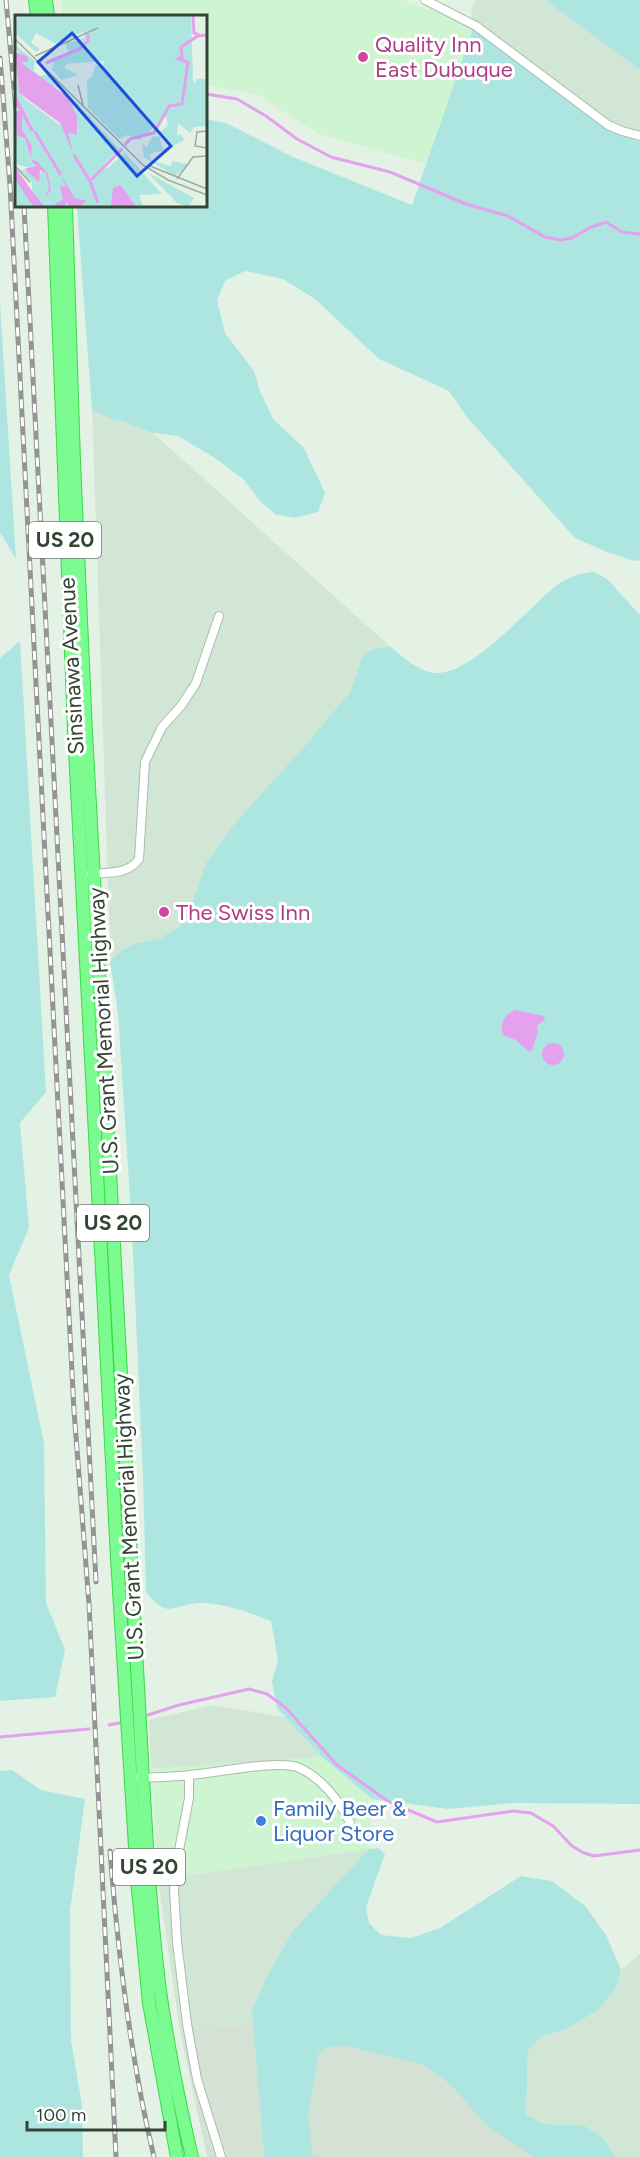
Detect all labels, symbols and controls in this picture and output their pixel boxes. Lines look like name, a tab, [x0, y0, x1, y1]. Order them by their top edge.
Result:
inset map	[15, 15, 207, 207]
place label: Quality Inn East Dubuque	[375, 31, 513, 83]
marker: Quality Inn East Dubuque	[356, 50, 370, 64]
road number: US 20	[29, 522, 101, 558]
street label: Sinsinawa Avenue	[53, 577, 90, 755]
street label: U.S. Grant Memorial Highway	[82, 886, 125, 1175]
place label: The Swiss Inn	[176, 899, 310, 926]
marker: The Swiss Inn	[157, 905, 171, 919]
road number: US 20	[77, 1205, 149, 1241]
street label: U.S. Grant Memorial Highway	[107, 1372, 150, 1661]
place label: Family Beer & Liquor Store	[273, 1795, 406, 1847]
marker: Family Beer & Liquor Store	[254, 1814, 268, 1828]
road number: US 20	[113, 1849, 185, 1885]
scale bar	[27, 2094, 165, 2132]
text: 100 m	[36, 2104, 86, 2126]

